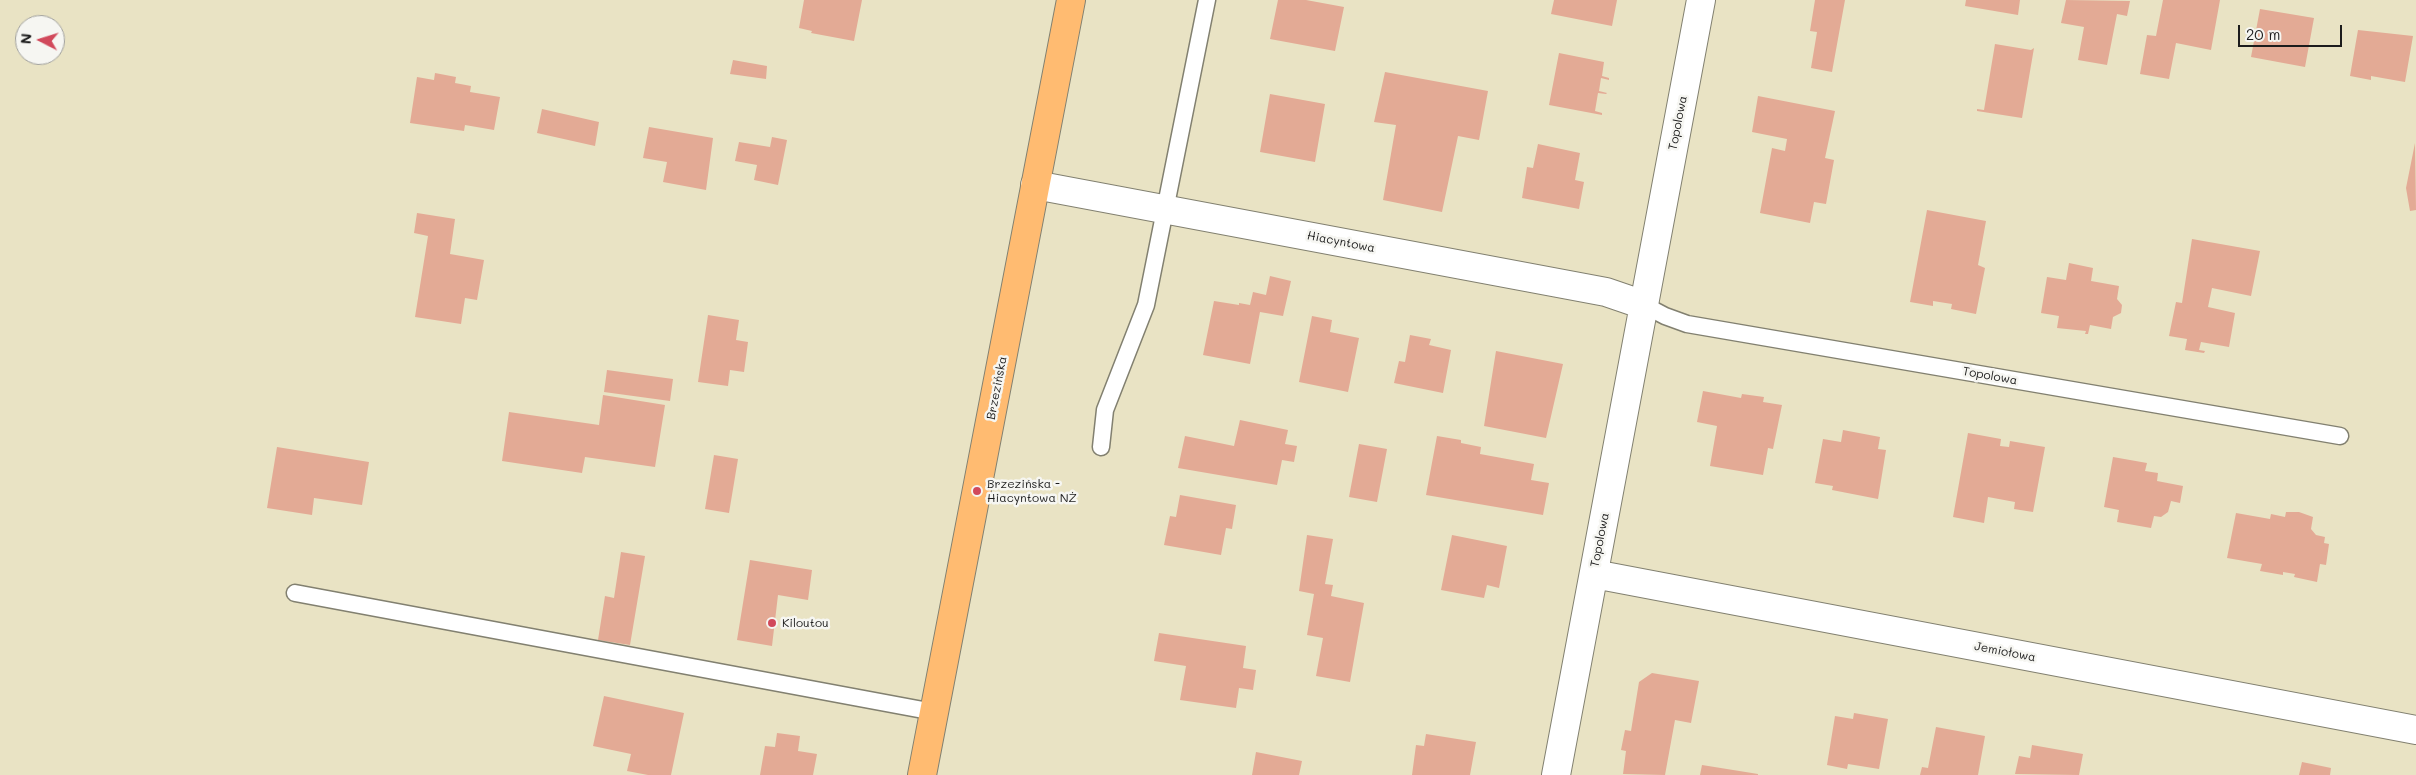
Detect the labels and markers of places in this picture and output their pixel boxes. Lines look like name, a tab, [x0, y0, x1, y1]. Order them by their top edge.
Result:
place label: Brzezińska - Hiacyntowa NŻ	[987, 477, 1077, 505]
marker: Brzezińska - Hiacyntowa NŻ	[971, 485, 983, 497]
place label: Kiloutou	[782, 616, 829, 630]
marker: Kiloutou	[766, 617, 778, 629]

